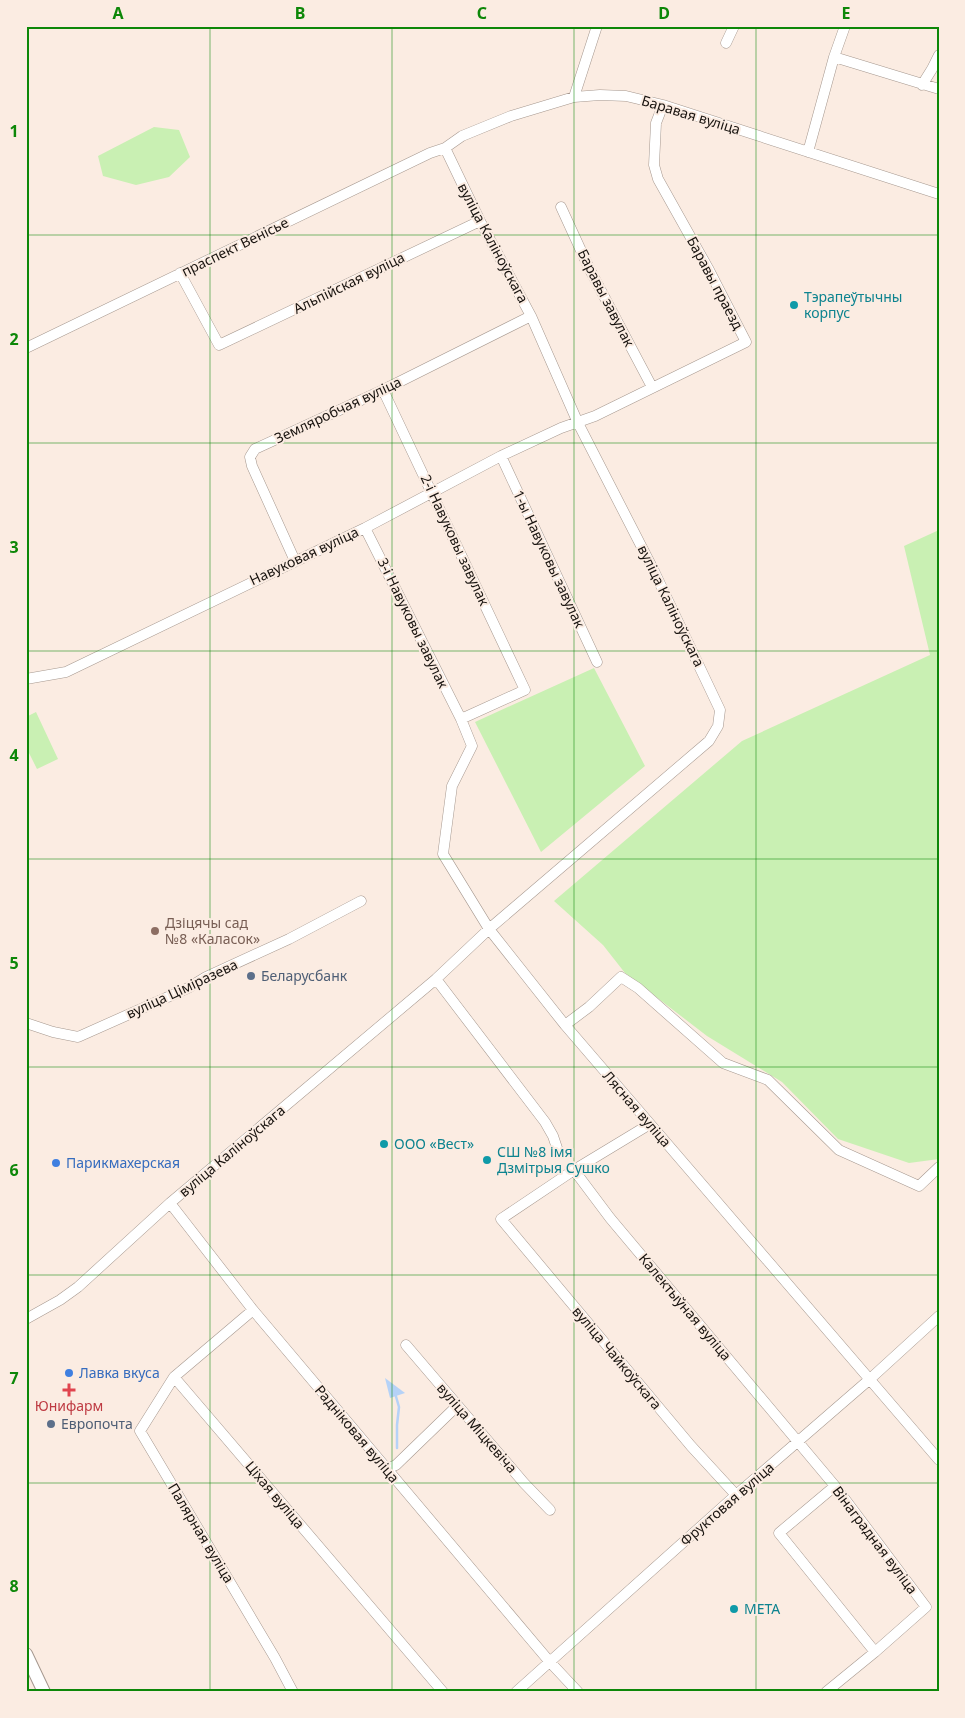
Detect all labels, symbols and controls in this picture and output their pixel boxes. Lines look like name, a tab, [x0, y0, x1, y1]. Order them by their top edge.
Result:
text: A	[112, 2, 124, 24]
text: B	[295, 2, 305, 24]
text: C	[477, 2, 487, 24]
text: D	[658, 2, 670, 24]
text: E	[842, 2, 851, 24]
street label: Баравая вуліца	[639, 90, 743, 139]
text: 1	[9, 120, 19, 142]
street label: вуліца Каліноўскага	[454, 180, 533, 306]
street label: праспект Венісье	[178, 212, 292, 281]
street label: Баравы праезд	[683, 233, 748, 333]
street label: Баравы завулак	[574, 246, 639, 350]
street label: Альпійская вуліца	[290, 247, 408, 318]
place label: Тэрапеўтычны корпус	[804, 287, 902, 322]
marker: Тэрапеўтычны корпус	[788, 299, 800, 311]
text: 2	[9, 328, 19, 350]
street label: Земляробчая вуліца	[271, 372, 404, 447]
street label: 2-і Навуковы завулак	[417, 471, 494, 609]
street label: 1-ы Навуковы завулак	[509, 487, 590, 631]
street label: Навуковая вуліца	[246, 522, 361, 589]
text: 3	[9, 536, 19, 558]
street label: вуліца Каліноўскага	[634, 542, 709, 670]
street label: 3-і Навуковы завулак	[374, 554, 454, 692]
text: 4	[9, 744, 19, 766]
place label: Дзіцячы сад №8 «Каласок»	[165, 913, 260, 948]
marker: Дзіцячы сад №8 «Каласок»	[149, 925, 161, 937]
text: 5	[9, 952, 19, 974]
street label: вуліца Ціміразева	[123, 954, 241, 1023]
place label: Беларусбанк	[261, 966, 348, 985]
marker: Беларусбанк	[245, 970, 257, 982]
street label: Лясная вуліца	[599, 1067, 676, 1151]
street label: вуліца Каліноўскага	[175, 1101, 289, 1201]
place label: ООО «Вест»	[394, 1134, 474, 1153]
marker: ООО «Вест»	[378, 1138, 390, 1150]
place label: СШ №8 імя Дзмітрыя Сушко	[497, 1142, 610, 1177]
place label: Парикмахерская	[66, 1153, 180, 1172]
marker: СШ №8 імя Дзмітрыя Сушко	[481, 1154, 493, 1166]
marker: Парикмахерская	[50, 1157, 62, 1169]
text: 6	[9, 1159, 19, 1181]
street label: Калектыўная вуліца	[635, 1249, 736, 1364]
street label: вуліца Чайкоўскага	[569, 1302, 666, 1413]
place label: Лавка вкуса	[79, 1363, 160, 1382]
text: 7	[9, 1367, 19, 1389]
marker: Лавка вкуса	[63, 1367, 75, 1379]
street label: вуліца Міцкевіча	[433, 1379, 522, 1477]
street label: Радніковая вуліца	[311, 1381, 404, 1486]
marker: Юнифарм	[63, 1384, 75, 1396]
place label: Юнифарм	[35, 1396, 103, 1415]
place label: Европочта	[61, 1414, 133, 1433]
marker: Европочта	[45, 1418, 57, 1430]
street label: Ціхая вуліца	[242, 1457, 309, 1532]
street label: Фруктовая вуліца	[676, 1458, 778, 1550]
street label: Палярная вуліца	[164, 1479, 239, 1586]
street label: Вінаградная вуліца	[829, 1482, 922, 1598]
text: 8	[9, 1575, 19, 1597]
place label: МЕТА	[744, 1599, 780, 1618]
marker: МЕТА	[728, 1603, 740, 1615]

